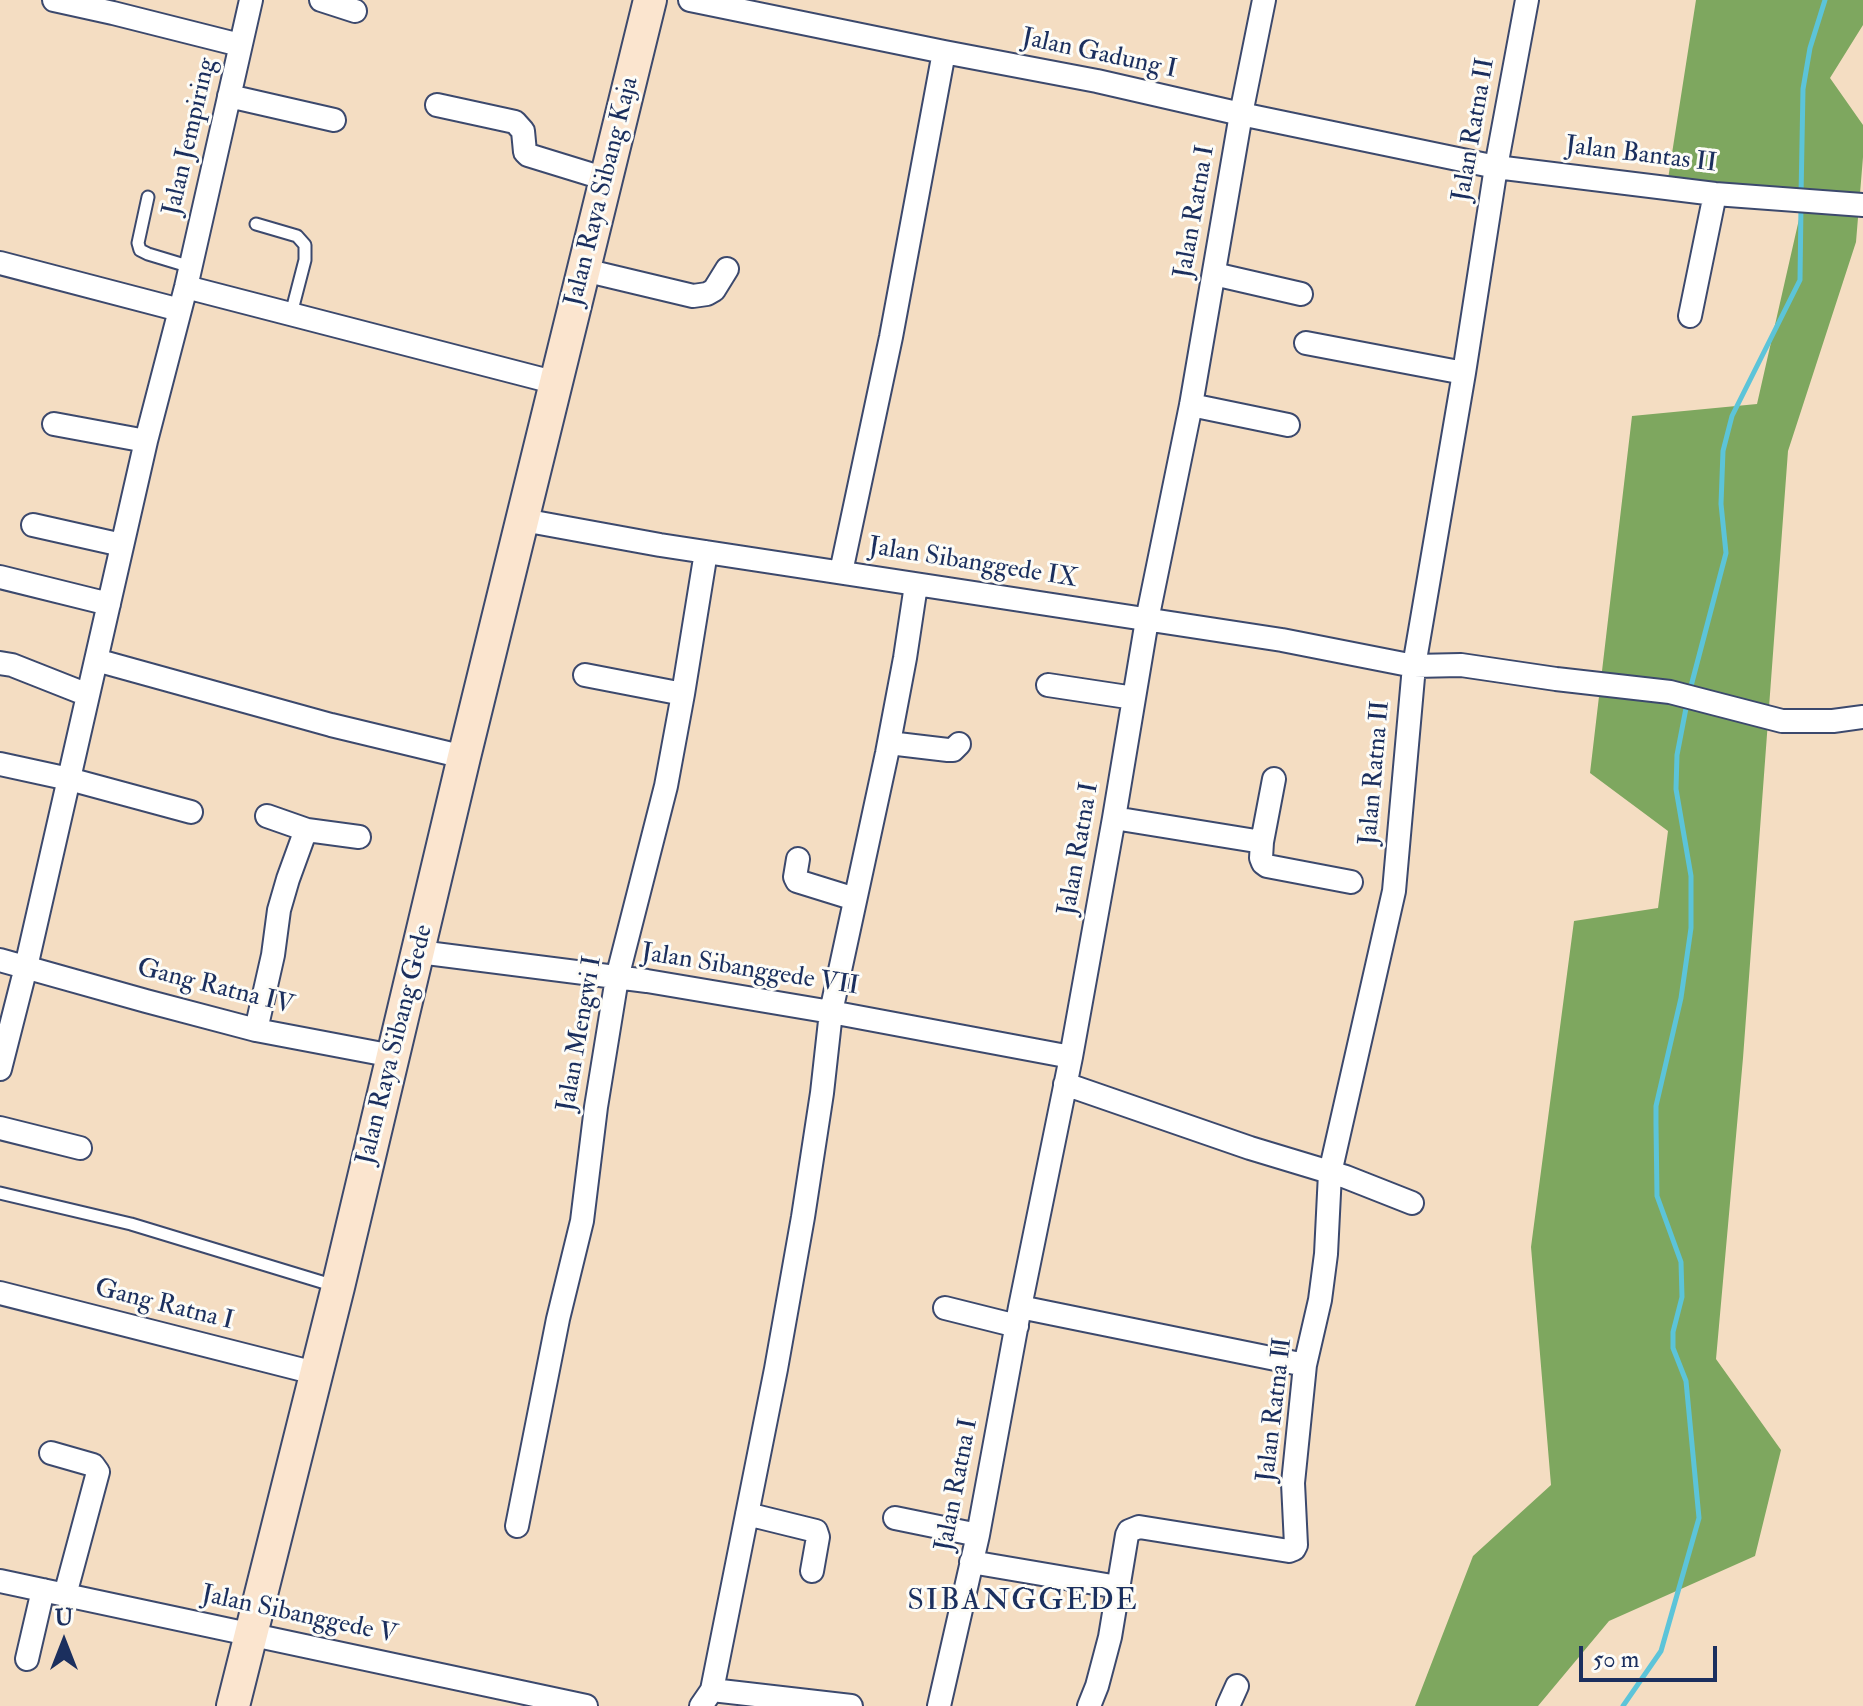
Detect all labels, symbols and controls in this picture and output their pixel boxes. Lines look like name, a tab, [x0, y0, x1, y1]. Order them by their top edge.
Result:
street label: Jalan Gadung I	[1019, 23, 1179, 87]
street label: Jalan Jempiring	[158, 55, 224, 219]
street label: Jalan Ratna II	[1447, 56, 1503, 204]
street label: Jalan Raya Sibang Kaja	[559, 74, 647, 310]
street label: Jalan Bantas II	[1563, 131, 1719, 181]
street label: Jalan Ratna I	[1169, 143, 1223, 281]
street label: Jalan Sibanggede IX	[866, 532, 1080, 596]
street label: Jalan Ratna II	[1354, 699, 1398, 847]
street label: Jalan Ratna I	[1053, 780, 1107, 918]
street label: Jalan Raya Sibang Gede	[351, 922, 441, 1168]
street label: Jalan Sibanggede VII	[639, 938, 861, 1004]
street label: Gang Ratna IV	[133, 953, 297, 1023]
street label: Jalan Mengwi I	[552, 954, 610, 1114]
street label: Gang Ratna I	[91, 1274, 237, 1338]
street label: Jalan Ratna II	[1252, 1336, 1300, 1484]
street label: Jalan Ratna I	[930, 1416, 986, 1554]
street label: Jalan Sibanggede V	[199, 1580, 399, 1652]
district label: SIBANGGEDE	[907, 1585, 1139, 1621]
north arrow	[24, 1602, 104, 1682]
text: U	[55, 1604, 73, 1632]
scale bar	[1583, 1630, 1721, 1680]
text: 50 m	[1593, 1644, 1639, 1675]

